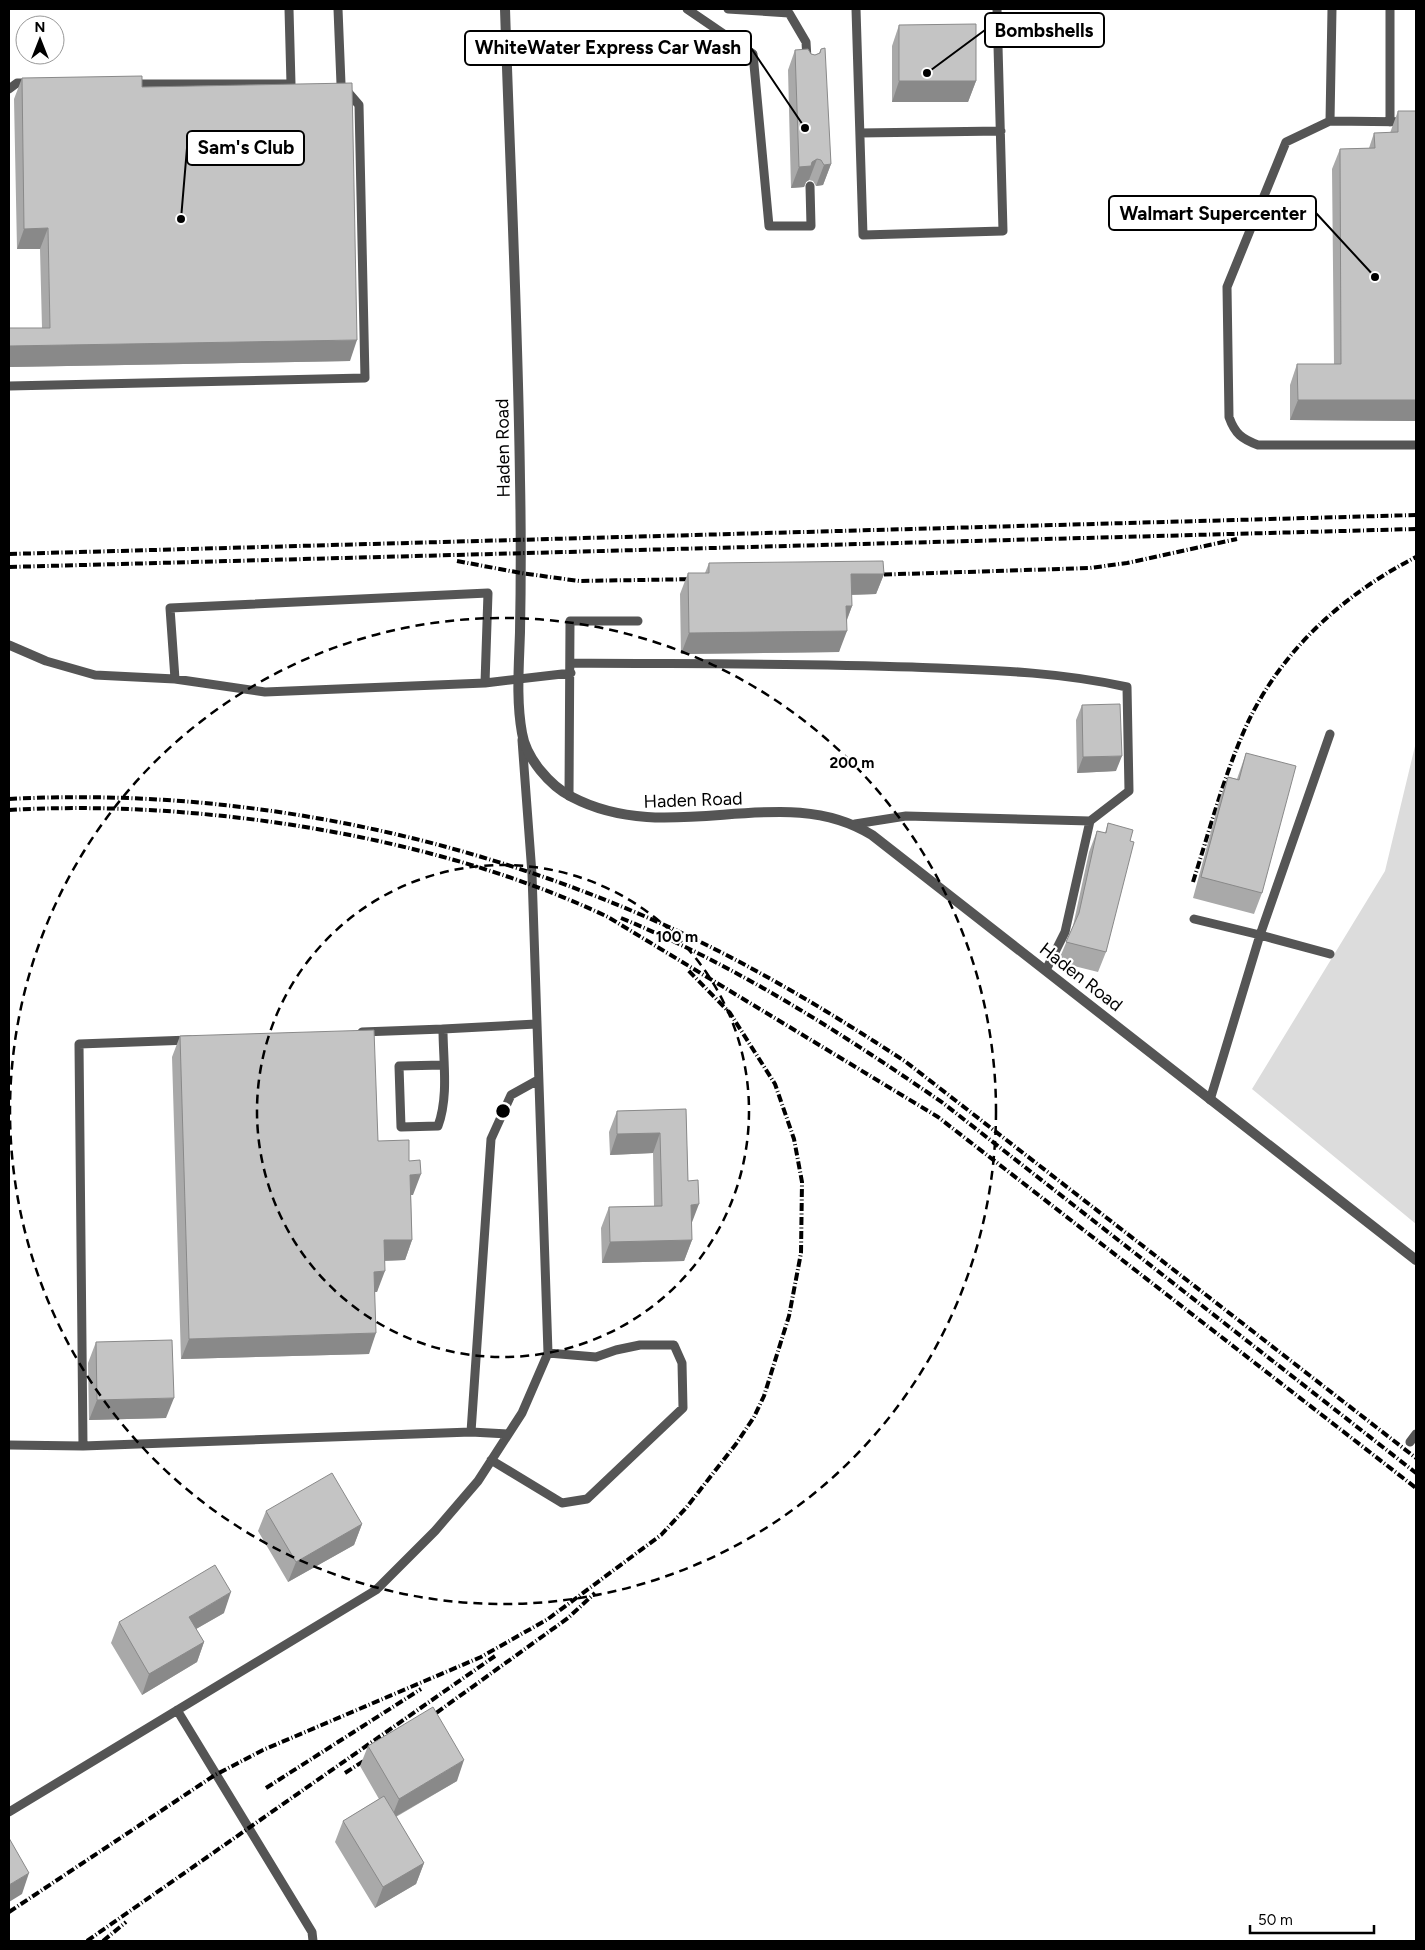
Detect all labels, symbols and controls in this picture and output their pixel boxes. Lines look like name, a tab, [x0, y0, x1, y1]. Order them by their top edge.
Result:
callout: Bombshells	[985, 13, 1104, 47]
north arrow	[15, 15, 65, 65]
text: N	[35, 19, 45, 36]
text: Bombshells	[995, 19, 1094, 42]
callout: WhiteWater Express Car Wash	[465, 31, 751, 65]
text: WhiteWater Express Car Wash	[475, 36, 741, 59]
callout: Sam's Club	[187, 131, 304, 165]
text: Sam's Club	[198, 136, 294, 159]
callout: Walmart Supercenter	[1109, 196, 1316, 230]
text: Walmart Supercenter	[1119, 202, 1307, 225]
street label: Haden Road	[491, 398, 515, 498]
text: 200 m	[830, 754, 874, 772]
street label: Haden Road	[643, 787, 743, 813]
text: 100 m	[656, 928, 698, 946]
street label: Haden Road	[1035, 938, 1127, 1016]
centre of rings	[494, 1102, 512, 1120]
scale bar	[1250, 1902, 1374, 1934]
text: 50 m	[1258, 1911, 1293, 1929]

